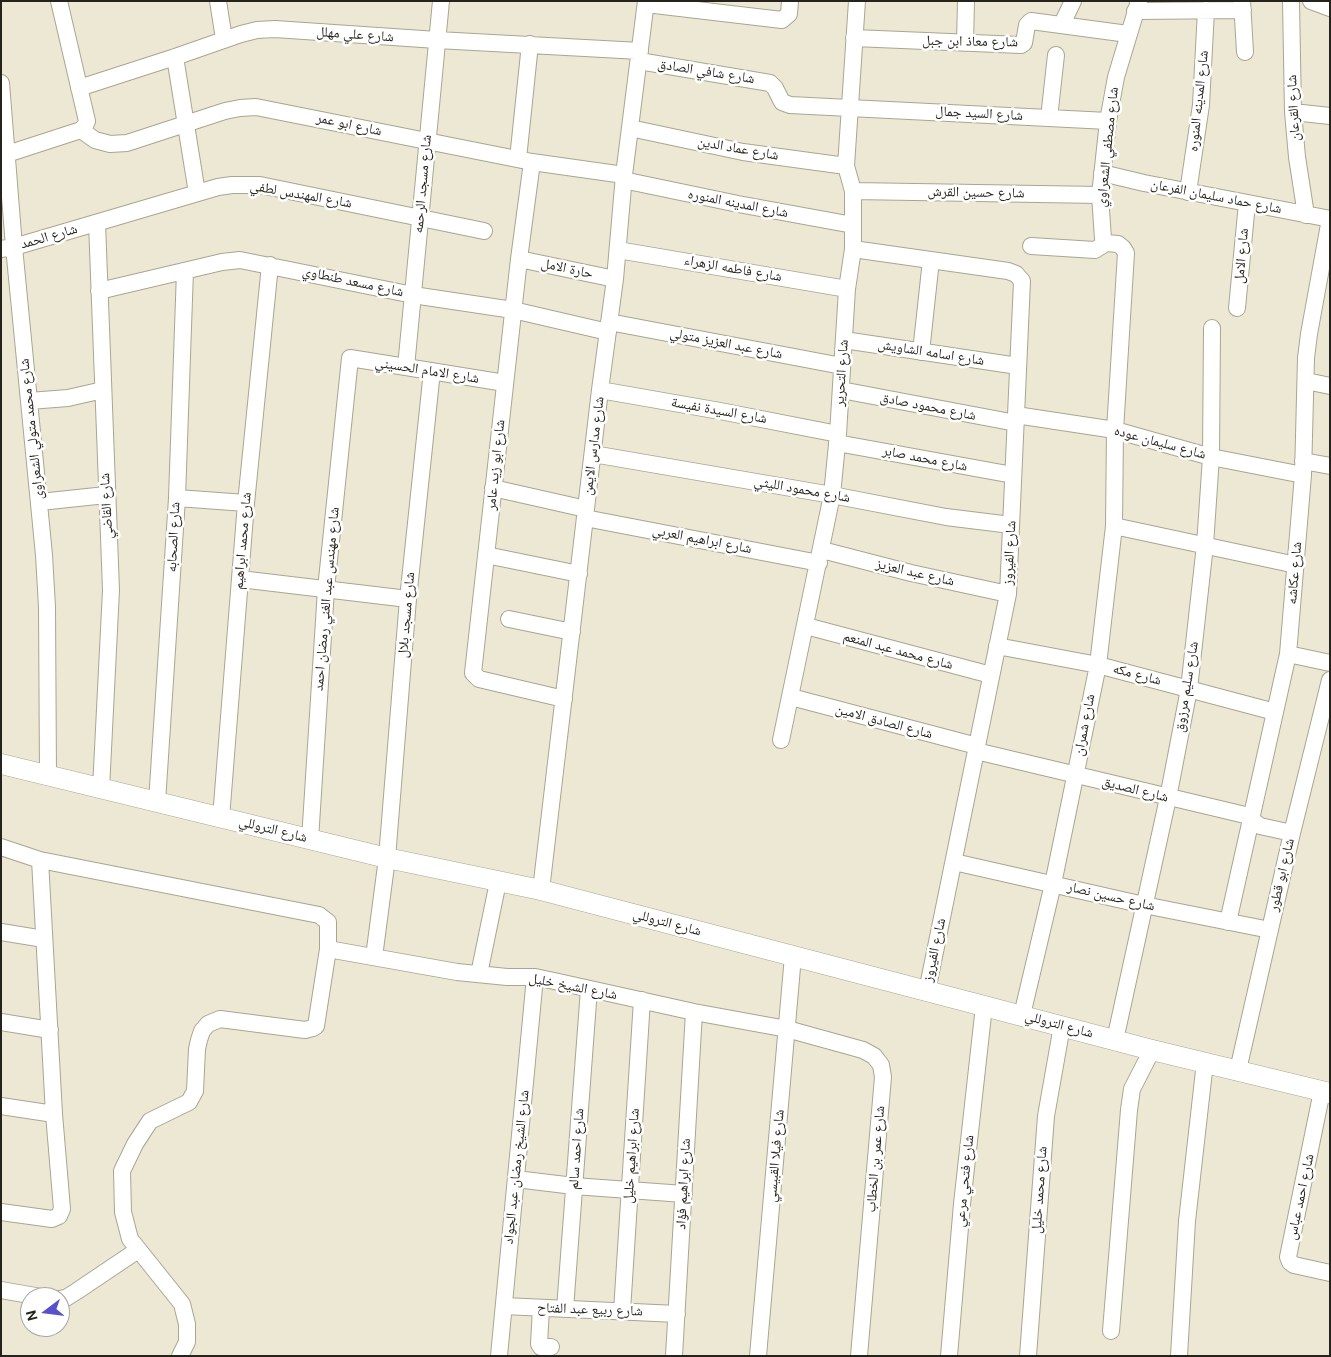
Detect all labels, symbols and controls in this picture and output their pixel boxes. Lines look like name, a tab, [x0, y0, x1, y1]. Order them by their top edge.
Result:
street label: شارع علي مهلل	[316, 24, 394, 46]
street label: شارع معاذ ابن جبل	[922, 33, 1018, 51]
street label: شارع المدينه المنوره	[1185, 49, 1213, 153]
street label: شارع شافي الصادق	[656, 56, 756, 88]
street label: شارع القرعان	[1284, 74, 1304, 142]
street label: شارع مصطفي الشعراوي	[1093, 86, 1123, 208]
street label: شارع السيد جمال	[935, 103, 1023, 125]
street label: شارع ابو عمر	[315, 110, 383, 140]
street label: شارع مسجد الرحمه	[410, 134, 436, 234]
street label: شارع عماد الدين	[696, 134, 780, 164]
street label: شارع حماد سليمان الفرعان	[1149, 176, 1283, 218]
street label: شارع المهندس لطفي	[249, 178, 353, 212]
street label: شارع حسين القرش	[927, 184, 1025, 202]
street label: شارع المدينه المنوره	[686, 186, 790, 222]
street label: شارع الحمد	[19, 221, 79, 253]
street label: شارع الامل	[1231, 228, 1253, 284]
street label: شارع فاطمه الزهراء	[683, 252, 783, 286]
street label: حارة الامل	[540, 255, 594, 283]
street label: شارع مسعد طنطاوي	[301, 263, 405, 301]
street label: شارع عبد العزيز متولي	[668, 325, 784, 363]
street label: شارع اسامه الشاويش	[877, 336, 985, 370]
street label: شارع التحرير	[831, 339, 853, 407]
street label: شارع الامام الحسيني	[374, 354, 480, 388]
street label: شارع محمد متولي الشعراوى	[16, 357, 48, 501]
street label: شارع محمود صادق	[879, 389, 977, 425]
street label: شارع السيدة نفيسة	[670, 394, 768, 428]
street label: شارع مدارس الايمن	[580, 396, 608, 496]
street label: شارع ابو زيد عامر	[483, 419, 509, 511]
street label: شارع سليمان عوده	[1112, 423, 1208, 463]
street label: شارع محمد صابر	[881, 443, 969, 475]
street label: شارع القاضي	[97, 472, 117, 540]
street label: شارع محمود الليثي	[753, 473, 851, 507]
street label: شارع محمد ابراهيم	[230, 492, 256, 590]
street label: شارع الصحابه	[164, 501, 184, 573]
street label: شارع مهندس عبد الغني رمضان احمد	[311, 506, 343, 692]
street label: شارع الفيروز	[1000, 520, 1020, 586]
street label: شارع ابراهيم العربي	[651, 522, 753, 558]
street label: شارع عكاشه	[1284, 541, 1306, 605]
street label: شارع عبد العزيز	[874, 556, 956, 590]
street label: شارع مسجد بلال	[395, 571, 419, 659]
street label: شارع محمد عبد المنعم	[841, 628, 955, 674]
street label: شارع سليم مرزوق	[1171, 640, 1203, 734]
street label: شارع مكه	[1111, 660, 1163, 690]
street label: شارع شمران	[1071, 693, 1099, 757]
street label: شارع الصادق الامين	[834, 701, 934, 743]
street label: شارع الصديق	[1100, 774, 1170, 806]
street label: شارع التروللي	[237, 813, 309, 847]
street label: شارع ابو قطور	[1265, 837, 1299, 913]
street label: شارع حسين نصار	[1066, 879, 1156, 915]
street label: شارع التروللي	[631, 906, 703, 940]
street label: شارع الفيروز	[920, 917, 950, 983]
street label: شارع الشيخ خليل	[527, 970, 619, 1004]
street label: شارع التروللي	[1023, 1008, 1095, 1042]
street label: شارع الشيخ رمضان عبد الجواد	[501, 1089, 533, 1245]
street label: شارع عمر بن الخطاب	[863, 1105, 889, 1213]
street label: شارع احمد سالم	[566, 1108, 588, 1190]
street label: شارع ابراهيم خليل	[620, 1108, 644, 1204]
street label: شارع فيلا القبيسي	[764, 1109, 788, 1203]
street label: شارع فتحي مرعي	[952, 1134, 978, 1228]
street label: شارع ابراهيم فؤاد	[673, 1138, 695, 1230]
street label: شارع محمد خليل	[1029, 1146, 1051, 1234]
street label: شارع احمد عباس	[1284, 1152, 1318, 1242]
north arrow	[20, 1287, 70, 1337]
street label: شارع ربيع عبد الفتاح	[537, 1300, 643, 1320]
text: N	[21, 1308, 41, 1323]

